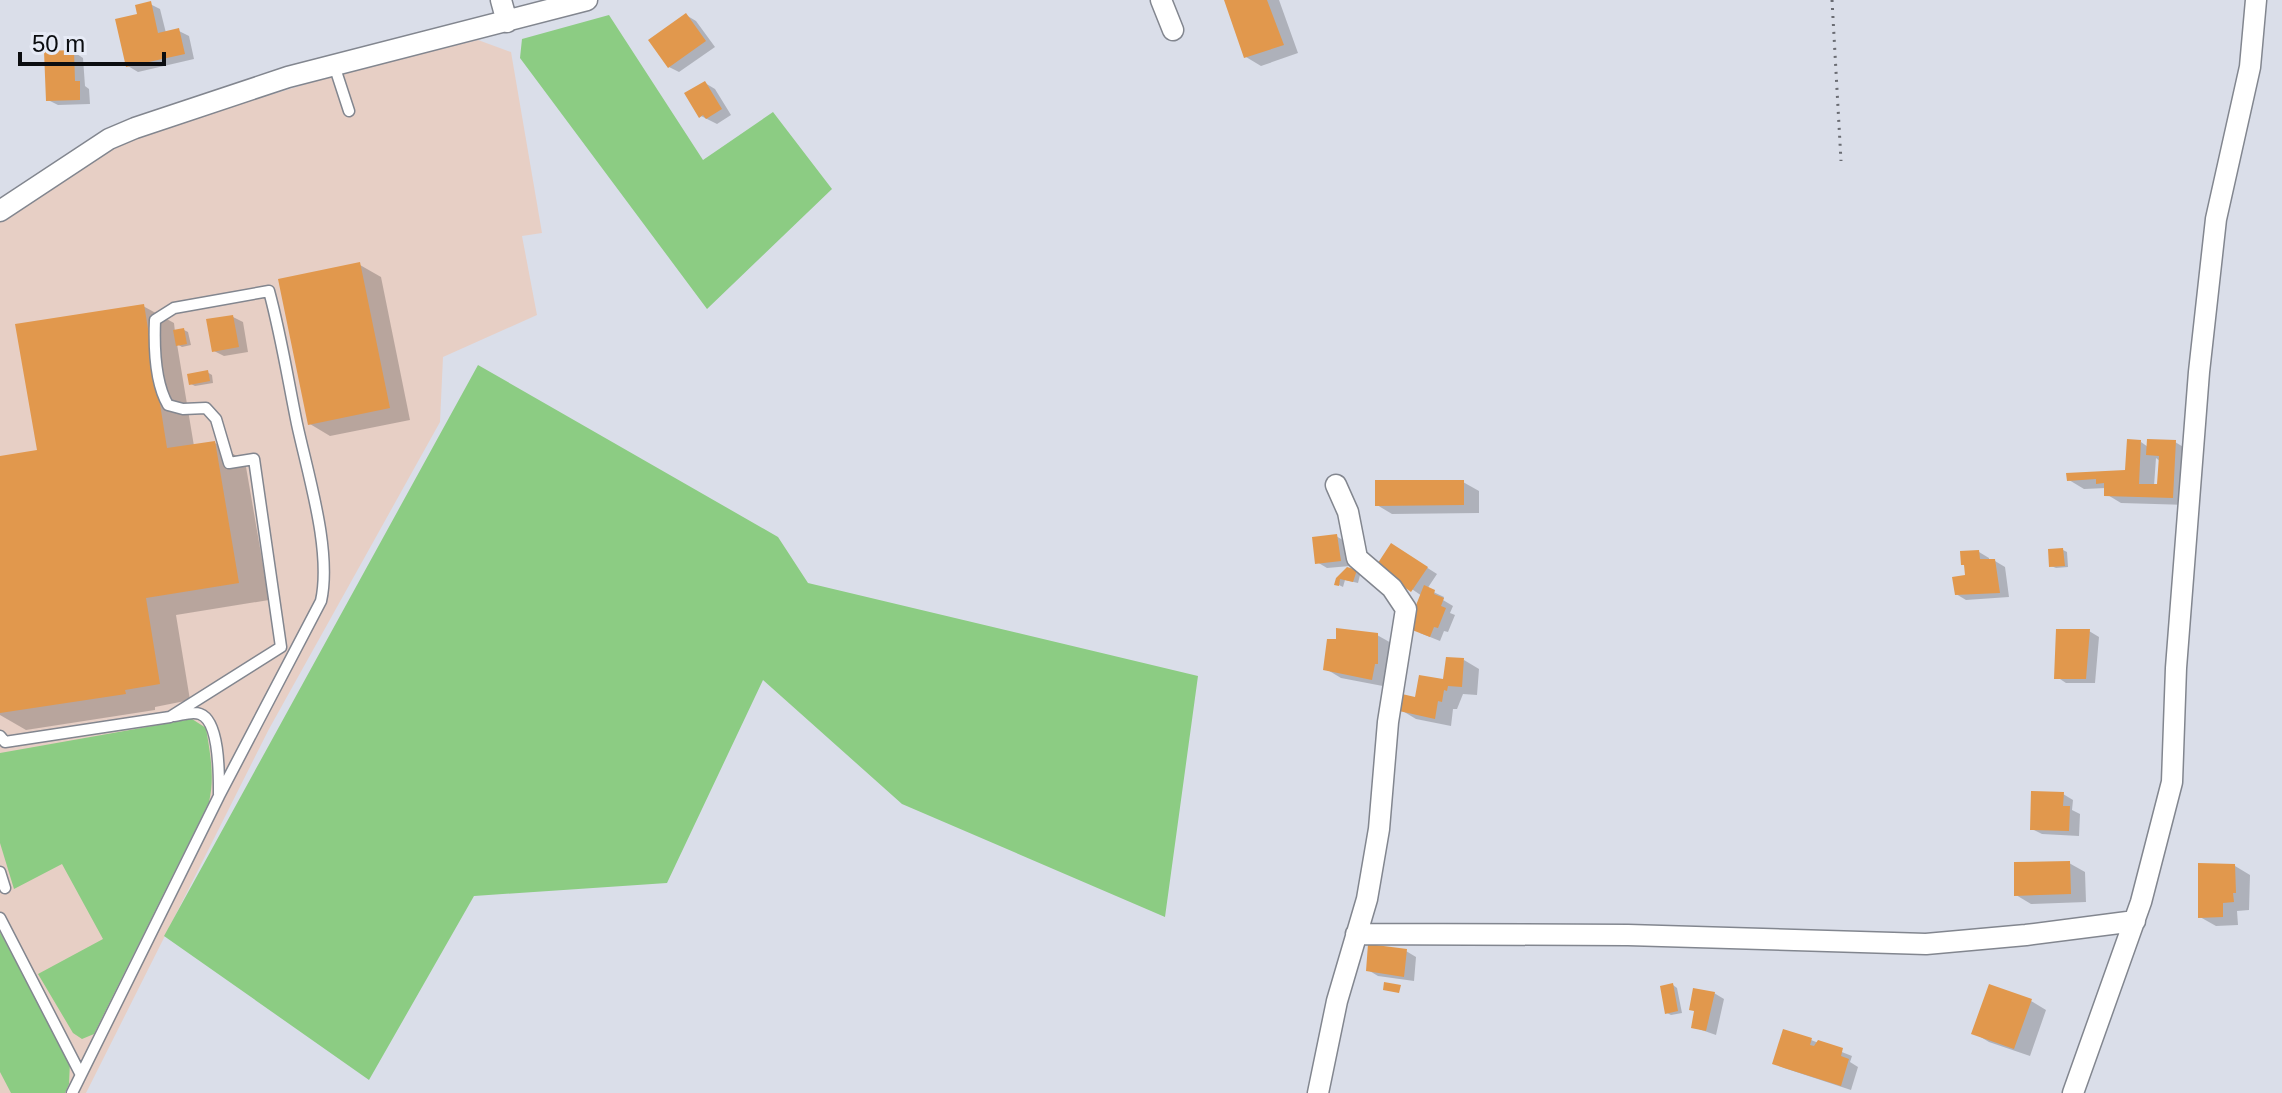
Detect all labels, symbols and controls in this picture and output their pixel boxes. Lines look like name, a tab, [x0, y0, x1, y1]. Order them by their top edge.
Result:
scale bar	[20, 16, 164, 66]
text: 50 m	[32, 30, 85, 57]

